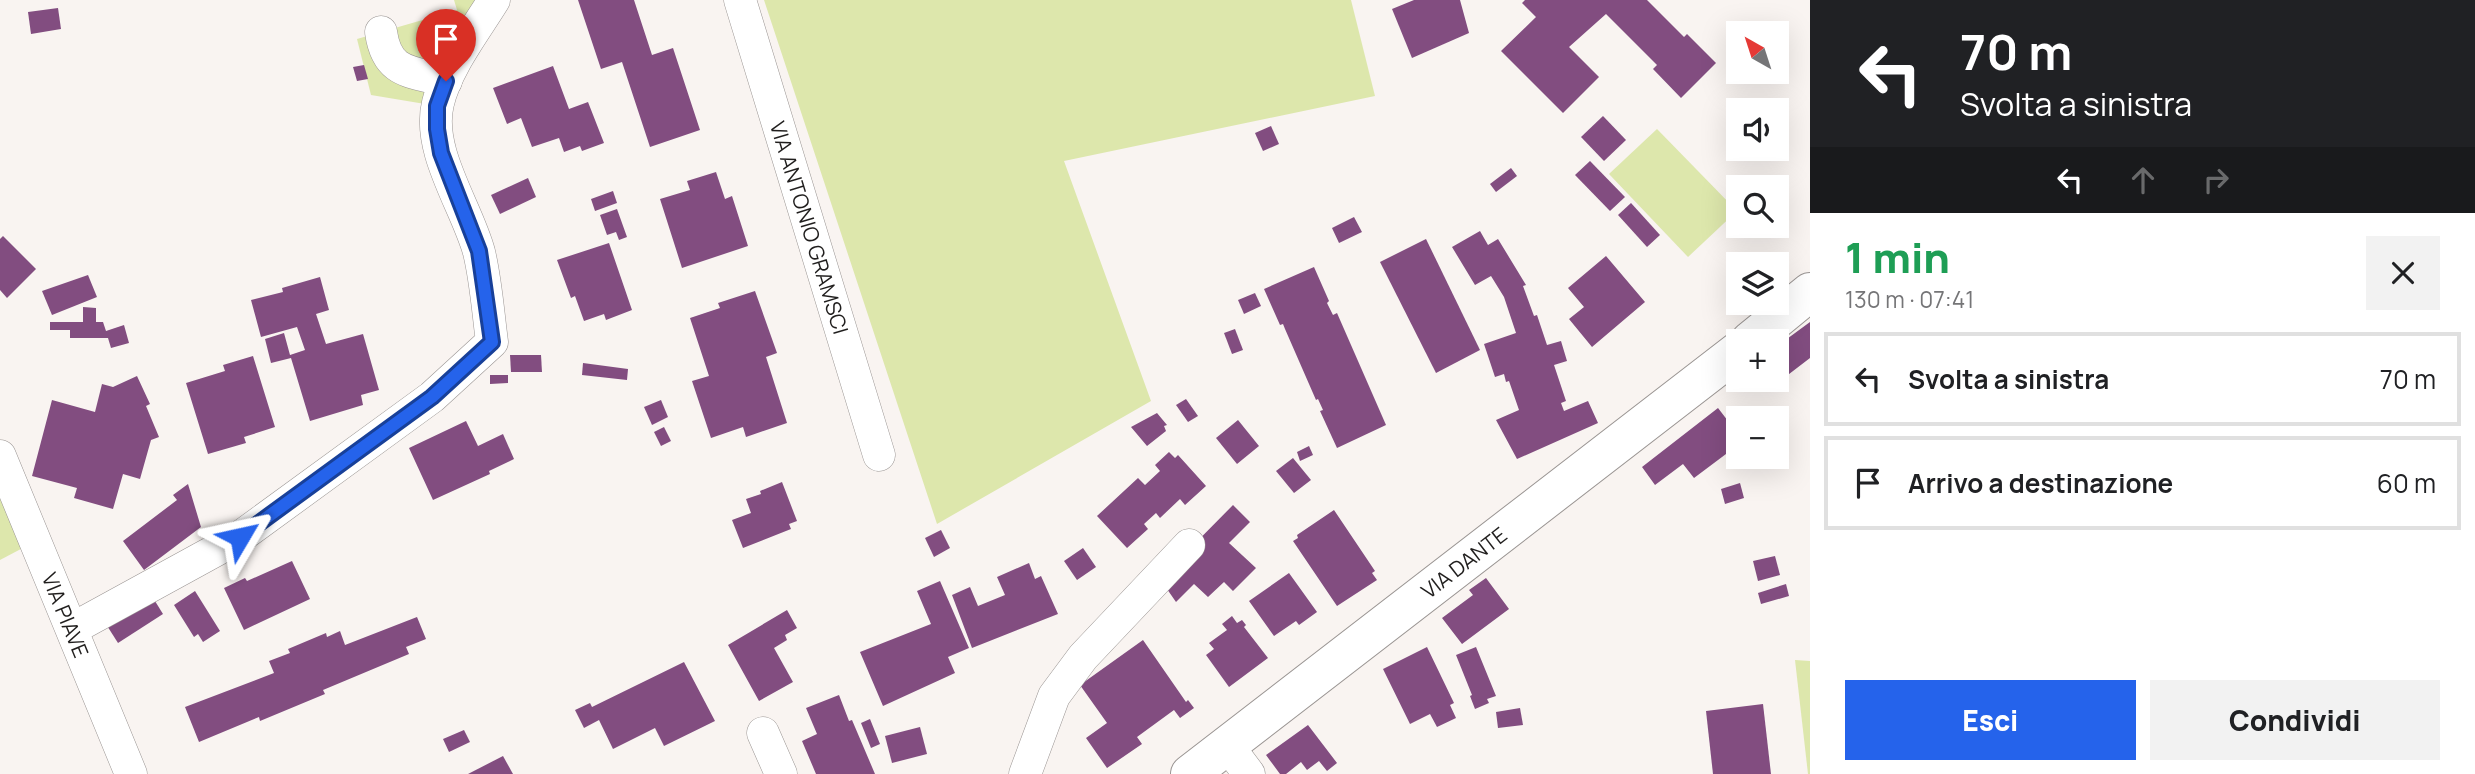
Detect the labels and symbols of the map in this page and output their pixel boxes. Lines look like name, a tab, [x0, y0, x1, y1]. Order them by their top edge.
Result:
pin	[416, 9, 476, 81]
north arrow	[1726, 21, 1788, 84]
street label: VIA ANTONIO GRAMSCI	[764, 118, 855, 337]
position arrow	[203, 500, 277, 574]
street label: VIA DANTE	[1415, 521, 1512, 605]
street label: VIA PIAVE	[36, 568, 95, 662]

